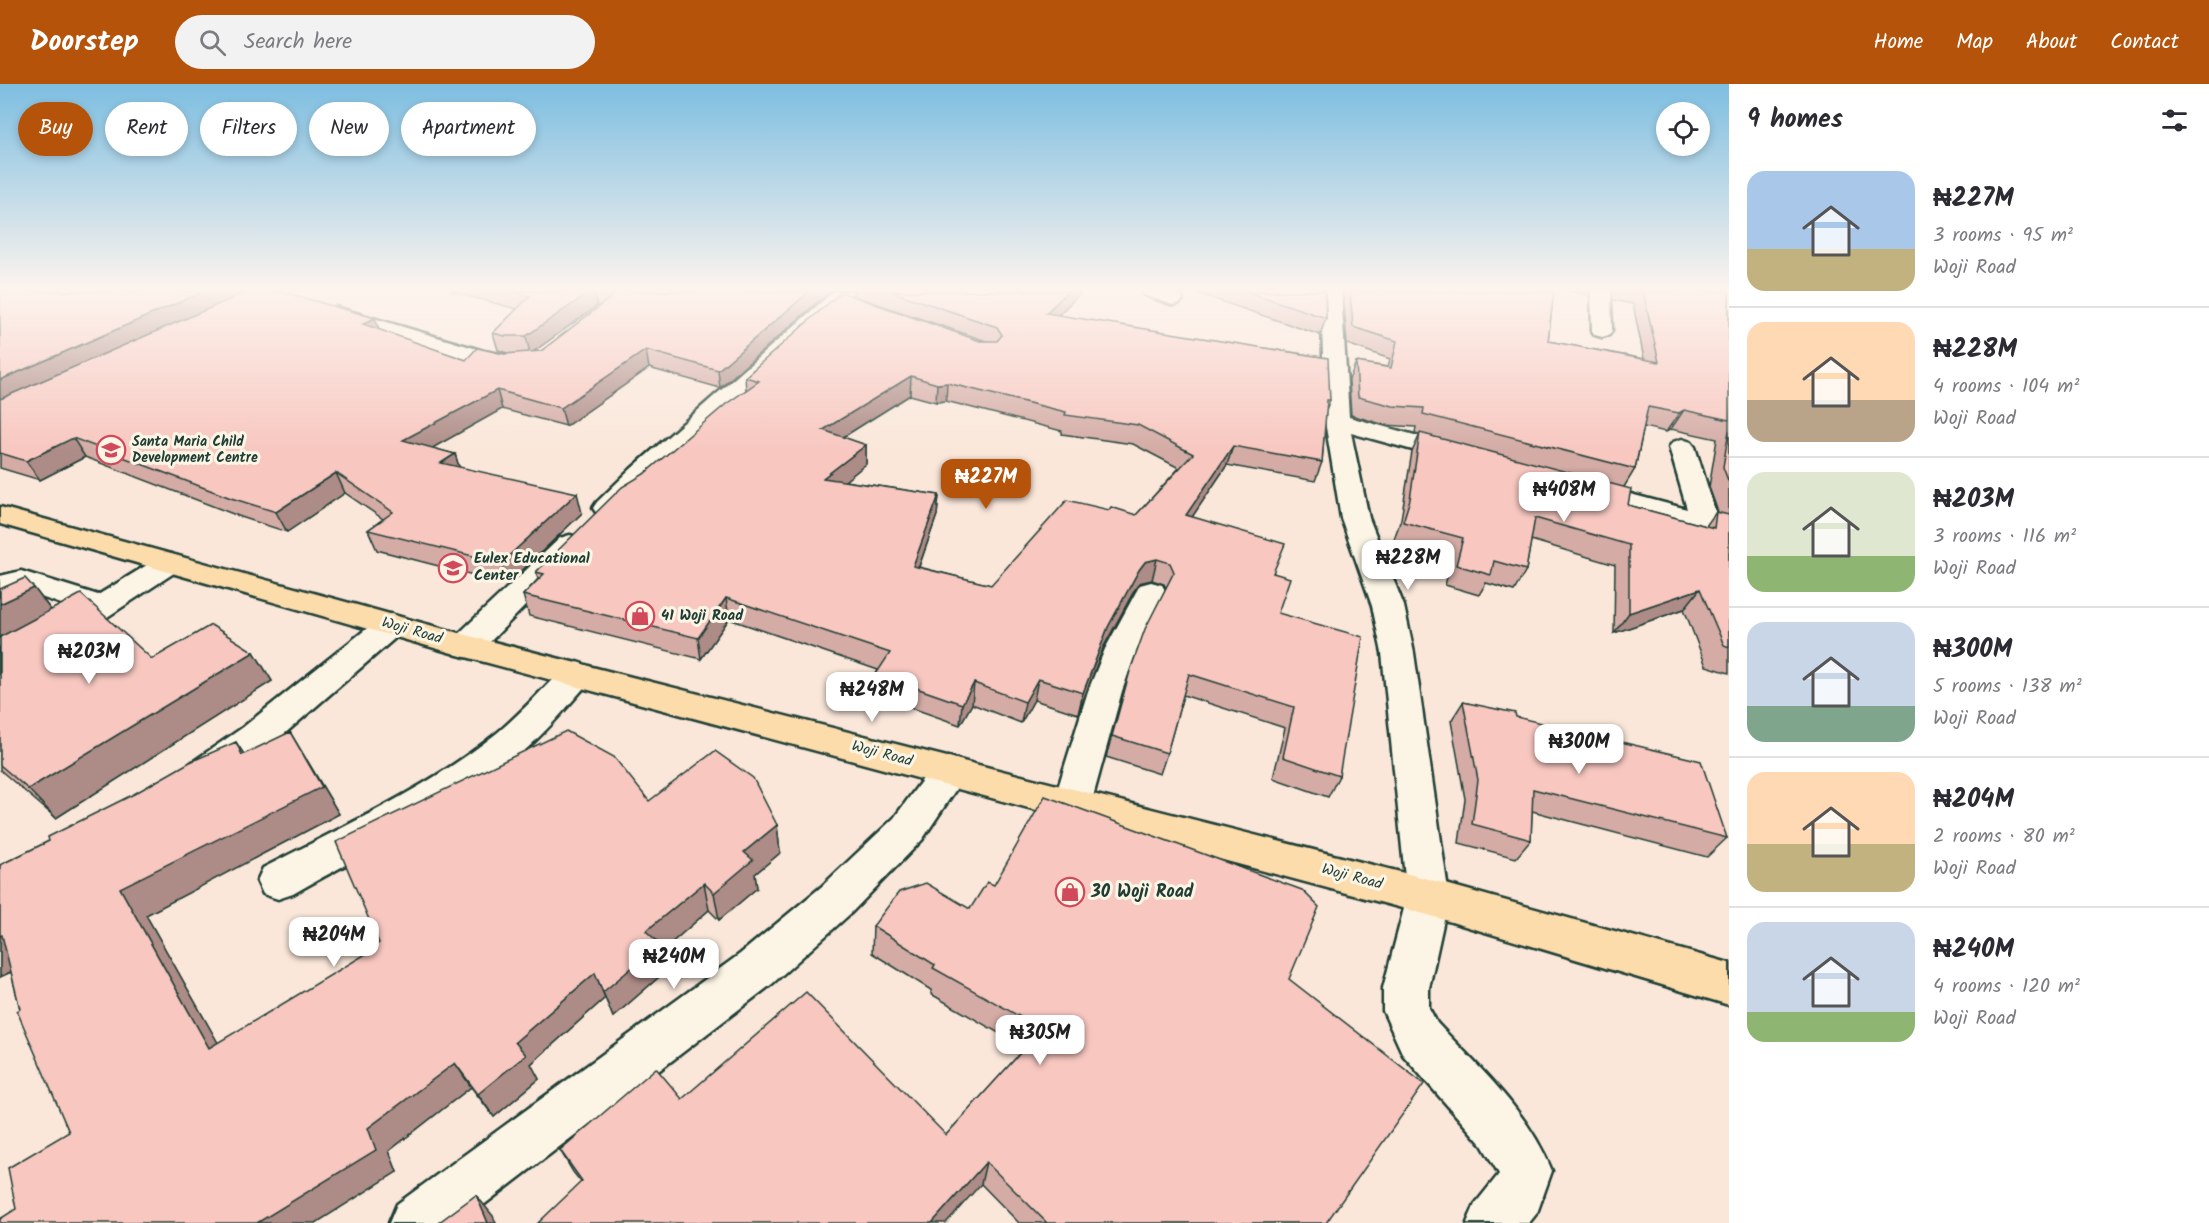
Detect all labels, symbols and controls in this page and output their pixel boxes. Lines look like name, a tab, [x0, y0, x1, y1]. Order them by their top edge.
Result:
search box	[175, 15, 595, 69]
text: Doorstep	[30, 20, 139, 65]
text: Search here	[244, 25, 352, 60]
icon: search	[196, 26, 229, 59]
text: Home	[1874, 26, 1923, 59]
text: Map	[1956, 26, 1993, 59]
text: About	[2026, 26, 2077, 59]
text: Contact	[2110, 26, 2179, 59]
text: 9 homes	[1747, 99, 1843, 141]
chip: Buy	[18, 102, 93, 156]
chip: Rent	[105, 102, 188, 156]
chip: Filters	[200, 102, 297, 156]
chip: New	[309, 102, 389, 156]
chip: Apartment	[401, 102, 536, 156]
map controls	[1656, 102, 1710, 156]
button: locate	[1656, 102, 1710, 156]
icon: filters	[2158, 104, 2191, 137]
text: ₦227M	[1933, 178, 2014, 220]
icon: home	[1795, 195, 1867, 267]
text: 3 rooms · 95 m²	[1933, 220, 2073, 252]
text: Woji Road	[1933, 252, 2016, 284]
text: ₦228M	[1933, 329, 2017, 371]
icon: home	[1795, 346, 1867, 418]
text: 4 rooms · 104 m²	[1933, 371, 2079, 403]
text: Woji Road	[1933, 403, 2016, 435]
place label: Santa Maria Child Development Centre	[132, 431, 258, 469]
school or university icon: Santa Maria Child Development Centre	[95, 434, 127, 466]
pin: ₦227M	[944, 459, 1028, 510]
text: ₦227M	[955, 462, 1017, 494]
pin: ₦408M	[1522, 472, 1606, 523]
text: ₦408M	[1533, 475, 1595, 507]
text: ₦203M	[1933, 479, 2014, 521]
icon: home	[1795, 496, 1867, 568]
text: 3 rooms · 116 m²	[1933, 521, 2076, 553]
pin: ₦228M	[1366, 540, 1450, 591]
text: ₦228M	[1376, 543, 1440, 575]
place label: Eulex Educational Center	[474, 547, 590, 588]
school or university icon: Eulex Educational Center	[437, 552, 469, 584]
text: Woji Road	[1933, 553, 2016, 585]
shop icon: 41 Woji Road	[624, 600, 656, 632]
place label: 41 Woji Road	[661, 604, 744, 628]
street label: Woji Road	[379, 611, 446, 651]
text: ₦300M	[1933, 629, 2012, 671]
pin: ₦203M	[47, 634, 131, 685]
text: ₦203M	[58, 637, 120, 669]
icon: home	[1795, 646, 1867, 718]
text: 5 rooms · 138 m²	[1933, 671, 2082, 703]
pin: ₦248M	[830, 672, 914, 723]
text: ₦248M	[840, 675, 904, 707]
text: Woji Road	[1933, 703, 2016, 735]
pin: ₦300M	[1537, 724, 1621, 775]
text: ₦300M	[1548, 727, 1610, 759]
street label: Woji Road	[849, 734, 916, 774]
text: ₦204M	[1933, 779, 2014, 821]
icon: home	[1795, 796, 1867, 868]
text: 2 rooms · 80 m²	[1933, 821, 2075, 853]
text: Woji Road	[1933, 853, 2016, 885]
street label: Woji Road	[1319, 857, 1386, 897]
shop icon: 30 Woji Road	[1054, 876, 1086, 908]
place label: 30 Woji Road	[1090, 878, 1194, 907]
pin: ₦204M	[292, 917, 376, 968]
text: ₦204M	[303, 920, 365, 952]
text: ₦240M	[1933, 929, 2014, 971]
pin: ₦240M	[632, 939, 716, 990]
text: ₦240M	[643, 942, 705, 974]
icon: home	[1795, 946, 1867, 1018]
text: 4 rooms · 120 m²	[1933, 971, 2080, 1003]
text: Woji Road	[1933, 1003, 2016, 1035]
pin: ₦305M	[998, 1015, 1082, 1066]
text: ₦305M	[1010, 1018, 1070, 1050]

